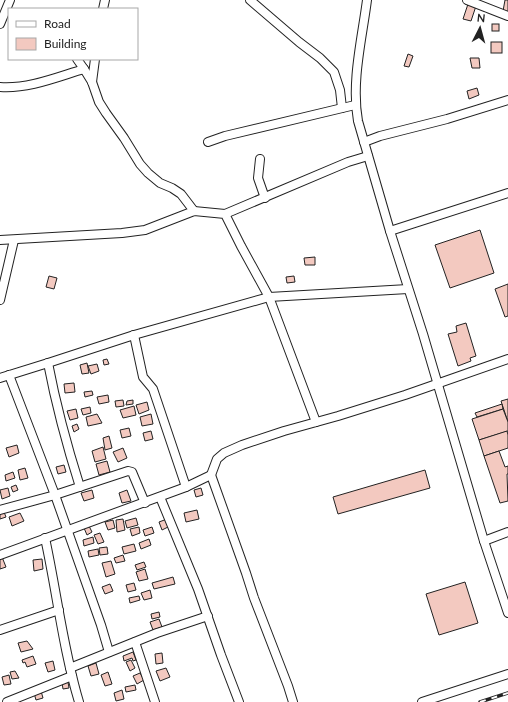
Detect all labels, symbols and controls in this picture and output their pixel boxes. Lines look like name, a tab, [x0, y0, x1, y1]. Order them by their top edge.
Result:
legend	[8, 8, 138, 60]
north arrow	[460, 8, 500, 48]
text: N	[476, 11, 486, 24]
text: Road	[44, 16, 71, 31]
text: Building	[44, 36, 87, 51]

